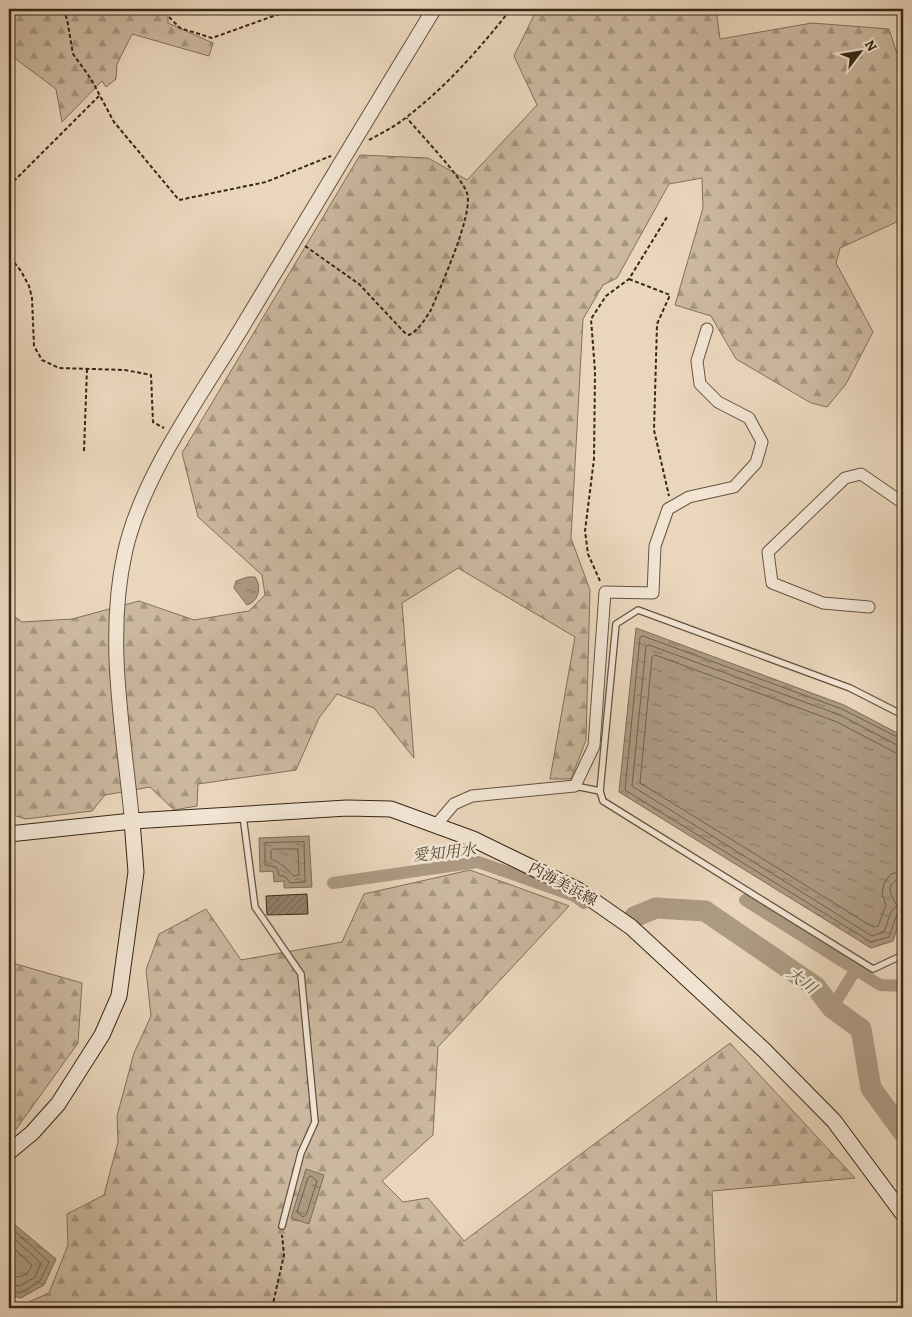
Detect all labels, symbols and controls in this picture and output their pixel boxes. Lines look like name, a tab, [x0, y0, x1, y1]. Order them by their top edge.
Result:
north arrow	[834, 28, 884, 78]
text: N	[860, 36, 881, 55]
water label: 愛知用水	[411, 839, 479, 867]
street label: 内海美浜線	[525, 858, 601, 910]
water label: 大川	[782, 962, 822, 1000]

